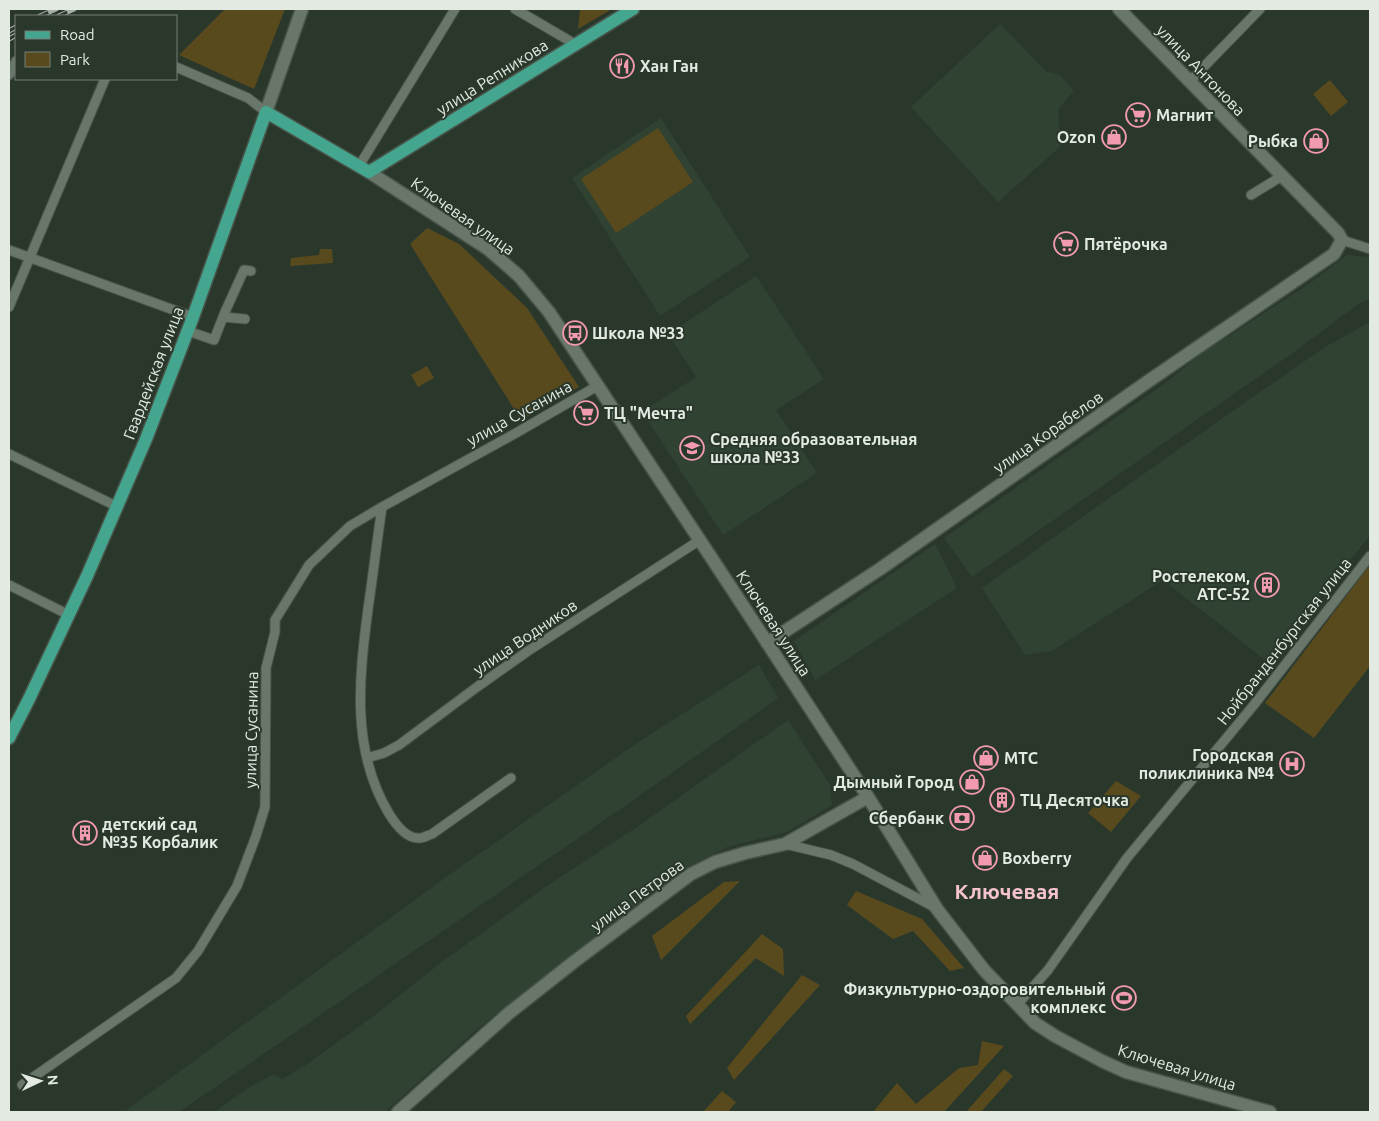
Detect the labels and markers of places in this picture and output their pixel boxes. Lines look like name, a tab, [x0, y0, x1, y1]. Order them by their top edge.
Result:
restaurant icon: Хан Ган	[609, 53, 635, 79]
place label: Хан Ган	[640, 57, 699, 75]
supermarket icon: Магнит	[1125, 102, 1151, 128]
place label: Магнит	[1156, 106, 1213, 124]
shop icon: Ozon	[1101, 124, 1127, 150]
place label: Ozon	[1057, 128, 1096, 146]
shop icon: Рыбка	[1303, 128, 1329, 154]
place label: Рыбка	[1248, 132, 1298, 150]
supermarket icon: Пятёрочка	[1053, 231, 1079, 257]
place label: Пятёрочка	[1084, 235, 1168, 253]
bus stop icon: Школа №33	[562, 320, 588, 346]
place label: Школа №33	[592, 324, 685, 342]
supermarket icon: ТЦ "Мечта"	[573, 400, 599, 426]
place label: ТЦ "Мечта"	[604, 404, 693, 422]
place label: Средняя образовательная школа №33	[710, 430, 917, 466]
school or university icon: Средняя образовательная школа №33	[679, 435, 705, 461]
place label: Ростелеком, АТС-52	[1152, 567, 1250, 603]
building icon: Ростелеком, АТС-52	[1254, 572, 1280, 598]
shop icon: МТС	[973, 745, 999, 771]
place label: Городская поликлиника №4	[1139, 746, 1274, 782]
place label: МТС	[1004, 749, 1038, 767]
hospital icon: Городская поликлиника №4	[1279, 751, 1305, 777]
shop icon: Дымный Город	[959, 769, 985, 795]
place label: Дымный Город	[833, 773, 955, 791]
building icon: ТЦ Десяточка	[989, 787, 1015, 813]
place label: ТЦ Десяточка	[1020, 791, 1129, 809]
bank icon: Сбербанк	[949, 805, 975, 831]
place label: Сбербанк	[869, 809, 944, 827]
place label: детский сад №35 Корбалик	[102, 815, 218, 851]
building icon: детский сад №35 Корбалик	[72, 820, 98, 846]
shop icon: Boxberry	[972, 845, 998, 871]
place label: Boxberry	[1002, 849, 1072, 867]
place label: Физкультурно-оздоровительный комплекс	[843, 980, 1106, 1016]
sports icon: Физкультурно-оздоровительный комплекс	[1111, 985, 1137, 1011]

